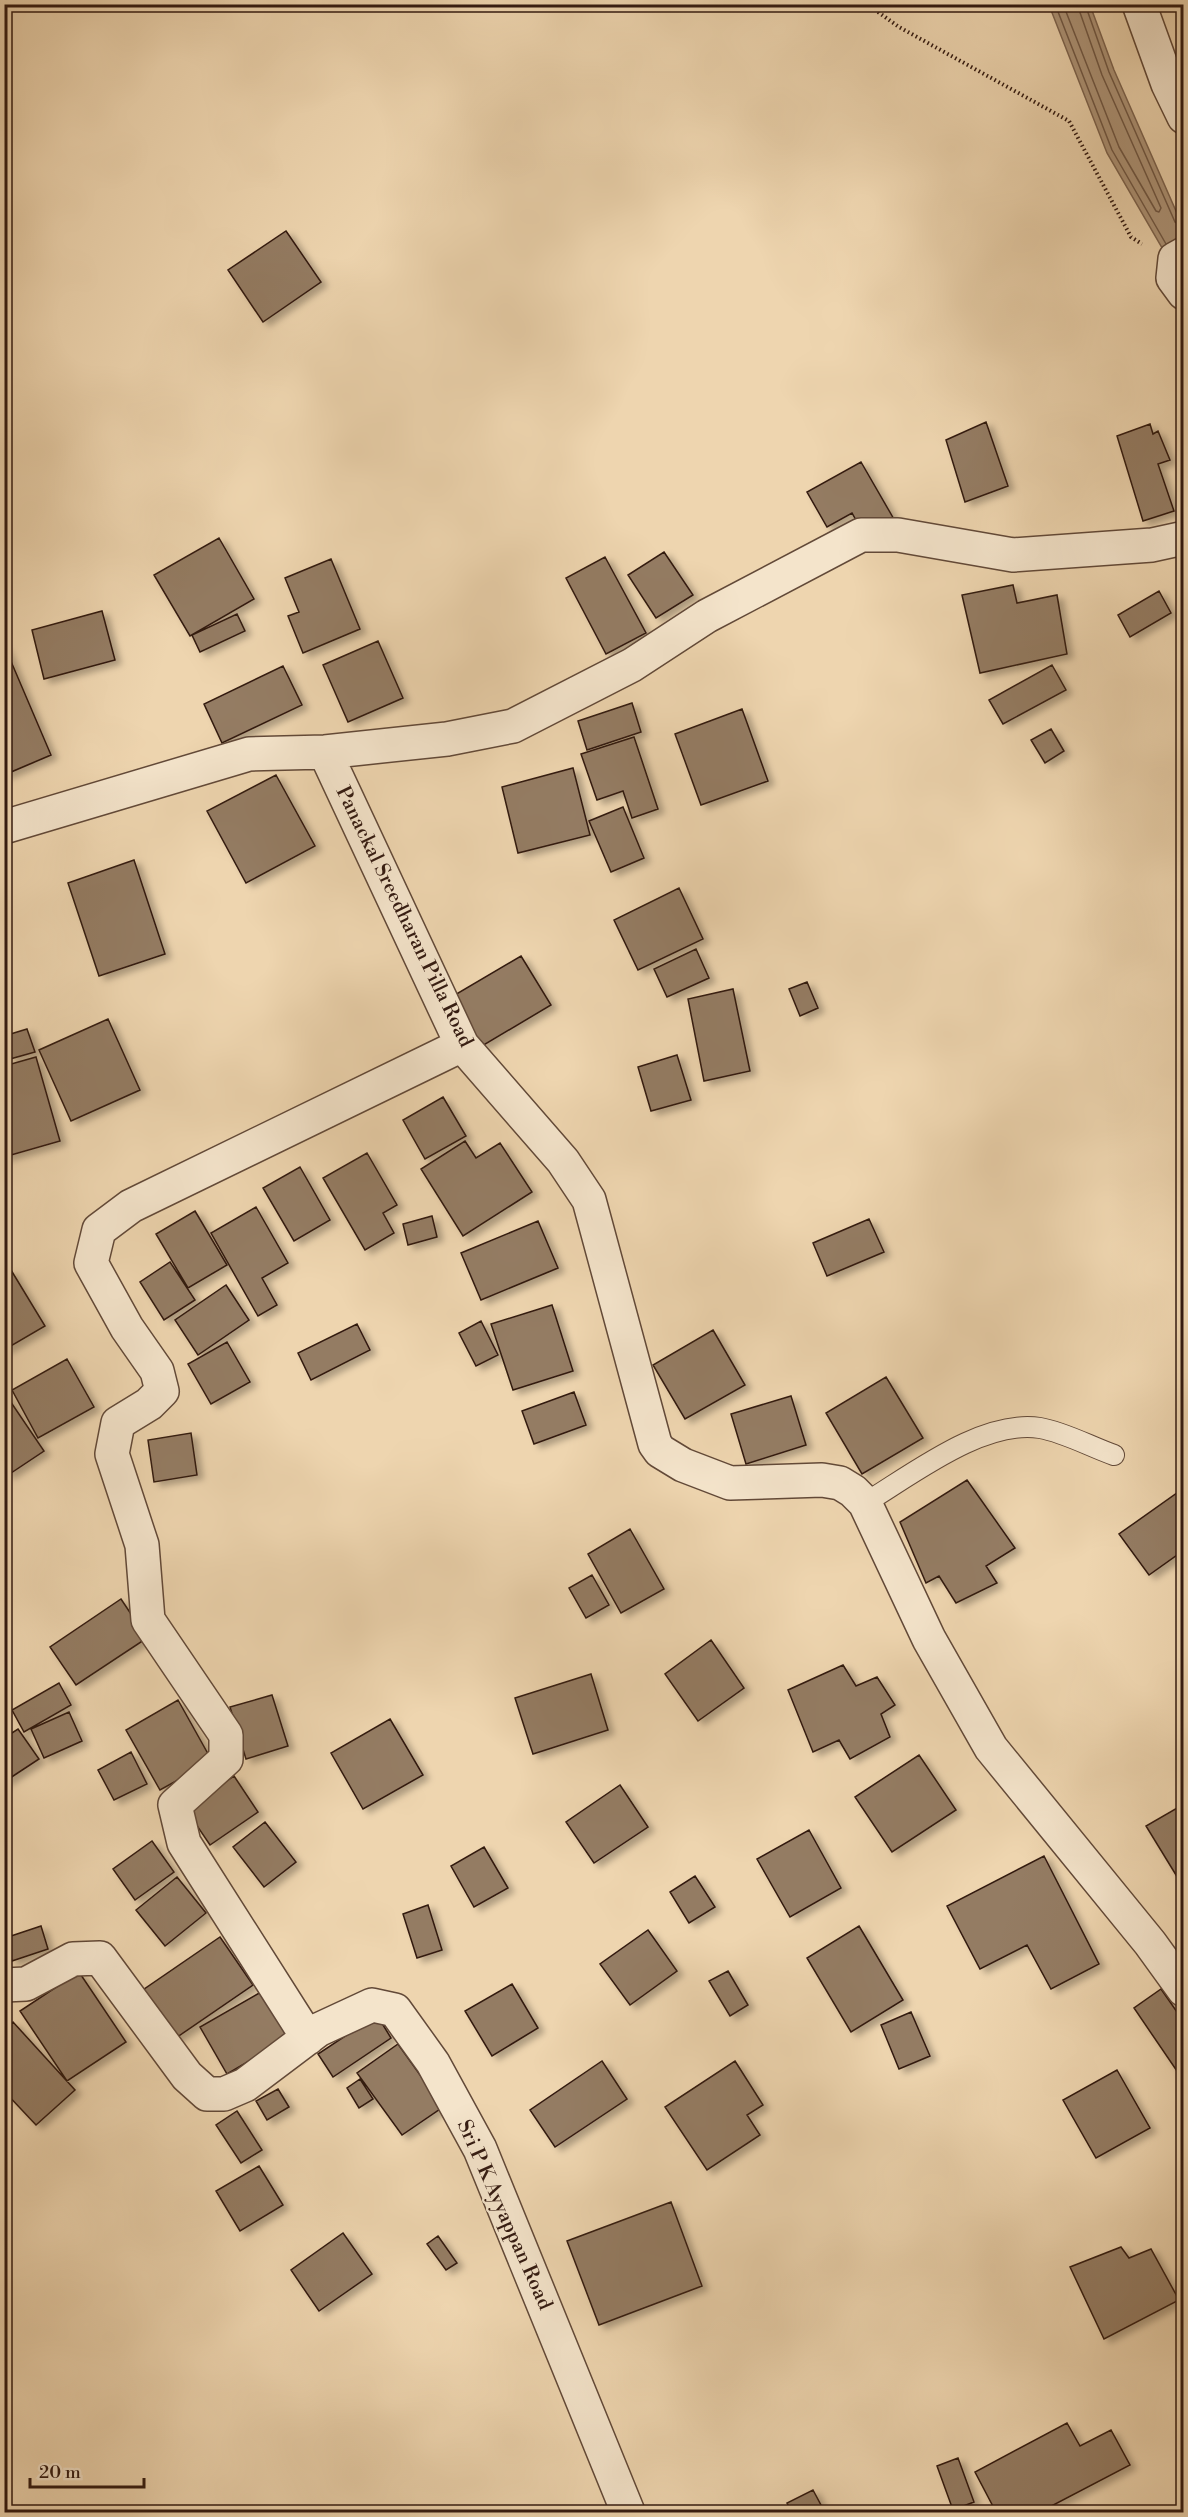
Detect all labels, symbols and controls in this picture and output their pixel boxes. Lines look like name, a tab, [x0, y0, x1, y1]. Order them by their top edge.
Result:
street label: Panackal Sreedharan Pilla Road	[330, 782, 478, 1052]
street label: Sri P K Ayyappan Road	[451, 2116, 557, 2315]
scale bar	[30, 2451, 144, 2489]
text: 20 m	[39, 2461, 81, 2484]

